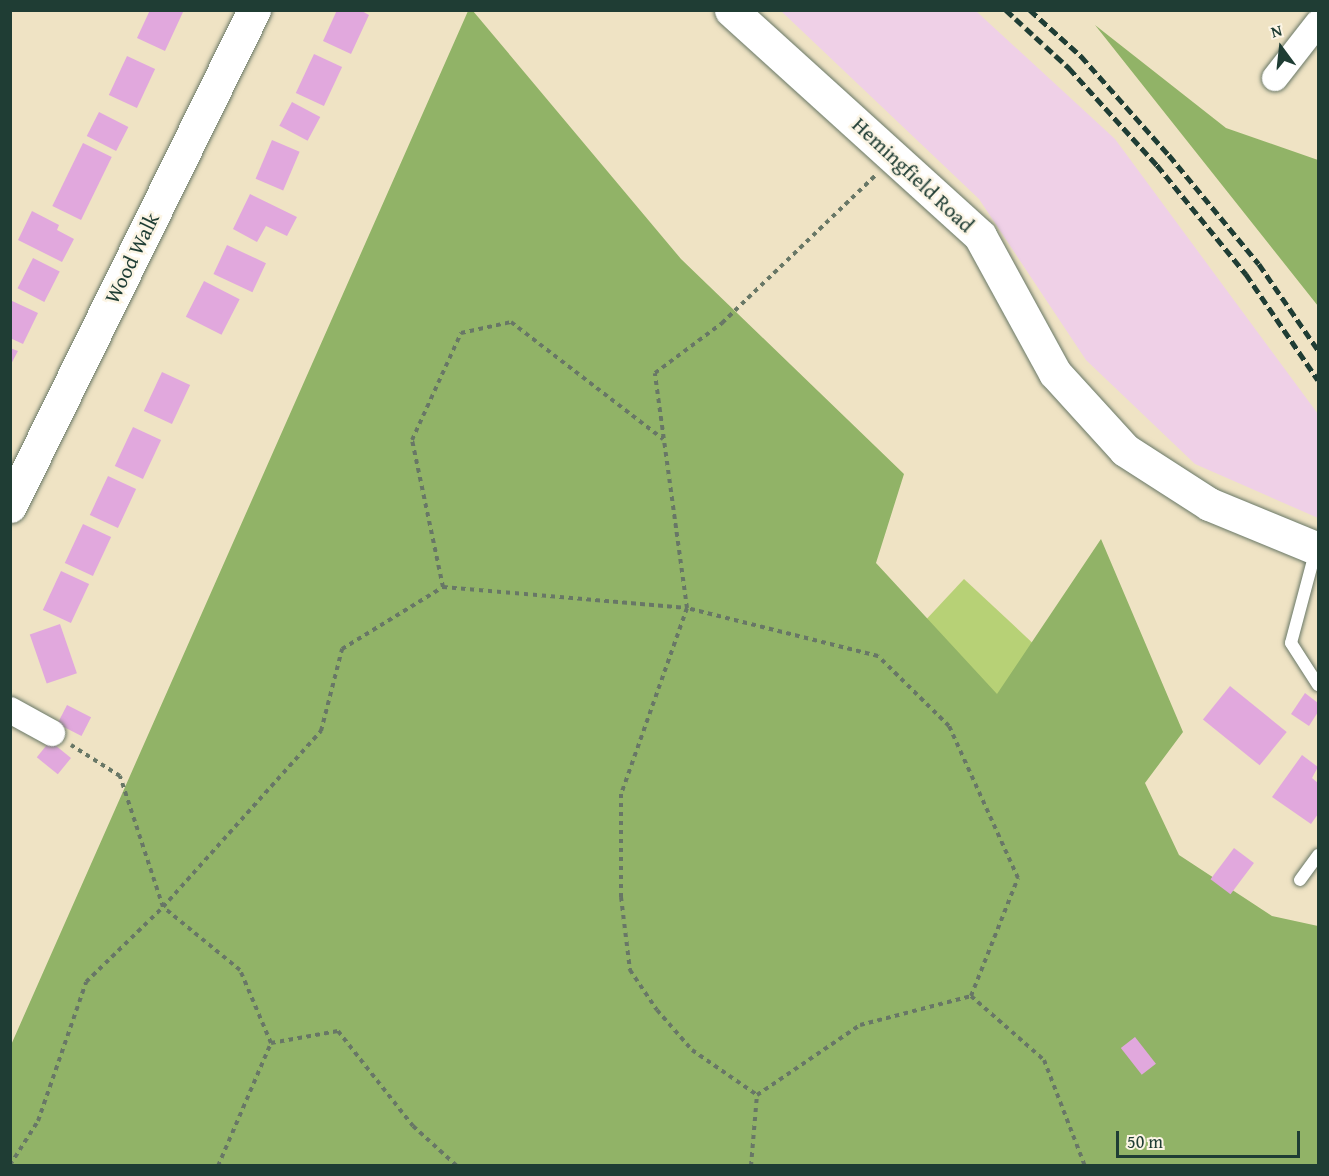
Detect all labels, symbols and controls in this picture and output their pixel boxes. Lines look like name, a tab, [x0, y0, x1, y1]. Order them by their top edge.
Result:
north arrow	[1251, 18, 1311, 78]
text: N	[1268, 18, 1285, 44]
street label: Hemingfield Road	[847, 112, 979, 238]
street label: Wood Walk	[99, 209, 165, 307]
scale bar	[1119, 1119, 1304, 1157]
text: 50 m	[1127, 1128, 1163, 1155]

